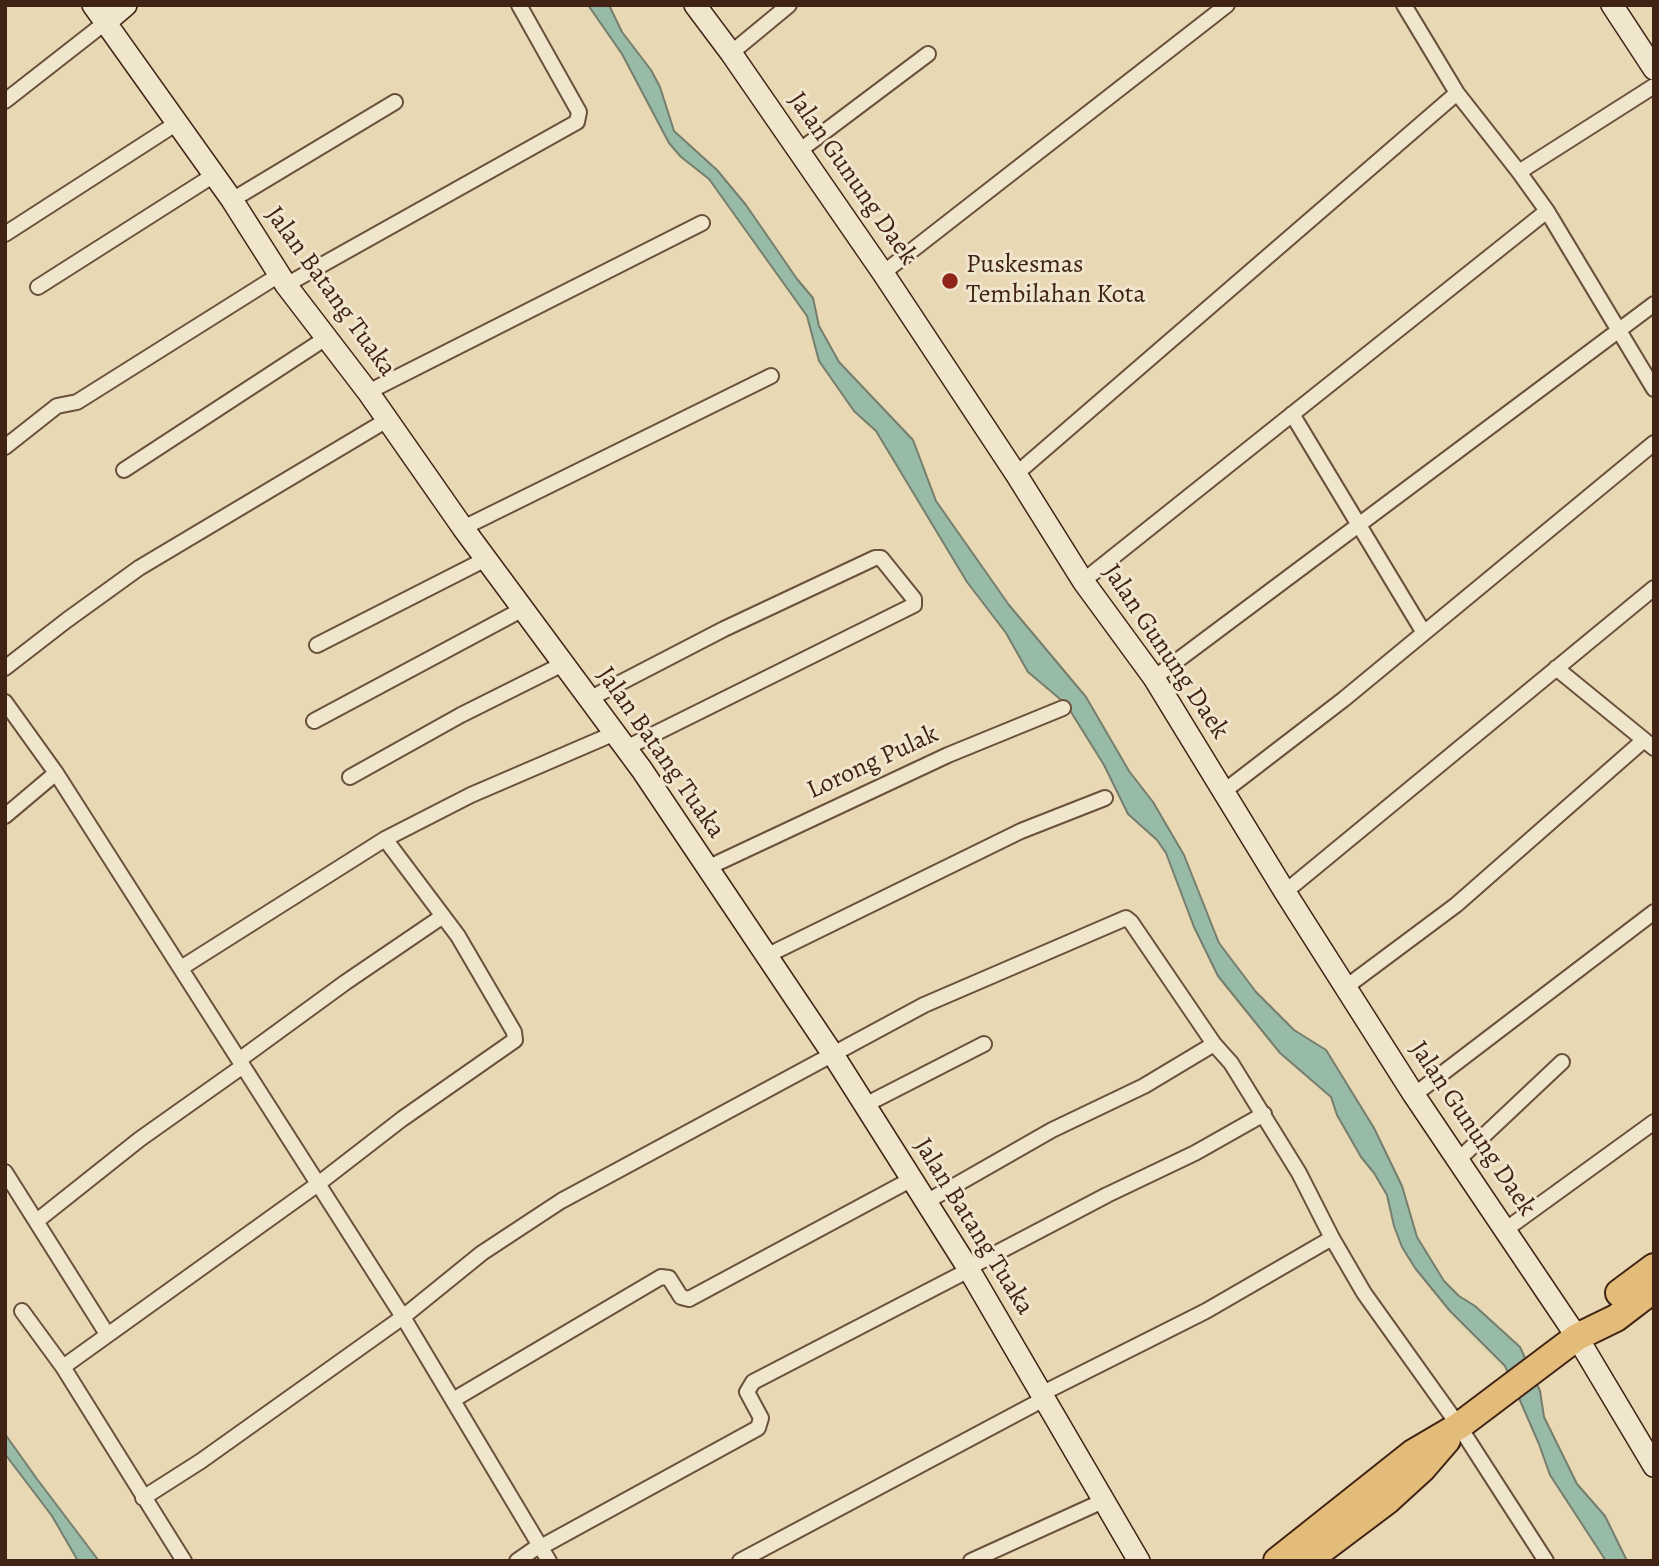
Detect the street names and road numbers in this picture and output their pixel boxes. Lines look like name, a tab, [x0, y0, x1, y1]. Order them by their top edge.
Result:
street label: Jalan Gunung Daek	[781, 86, 923, 272]
street label: Jalan Batang Tuaka	[258, 201, 402, 383]
street label: Jalan Gunung Daek	[1095, 559, 1235, 745]
street label: Jalan Batang Tuaka	[589, 661, 731, 845]
street label: Lorong Pulak	[803, 719, 943, 807]
street label: Jalan Gunung Daek	[1402, 1036, 1542, 1222]
street label: Jalan Batang Tuaka	[906, 1133, 1040, 1321]

